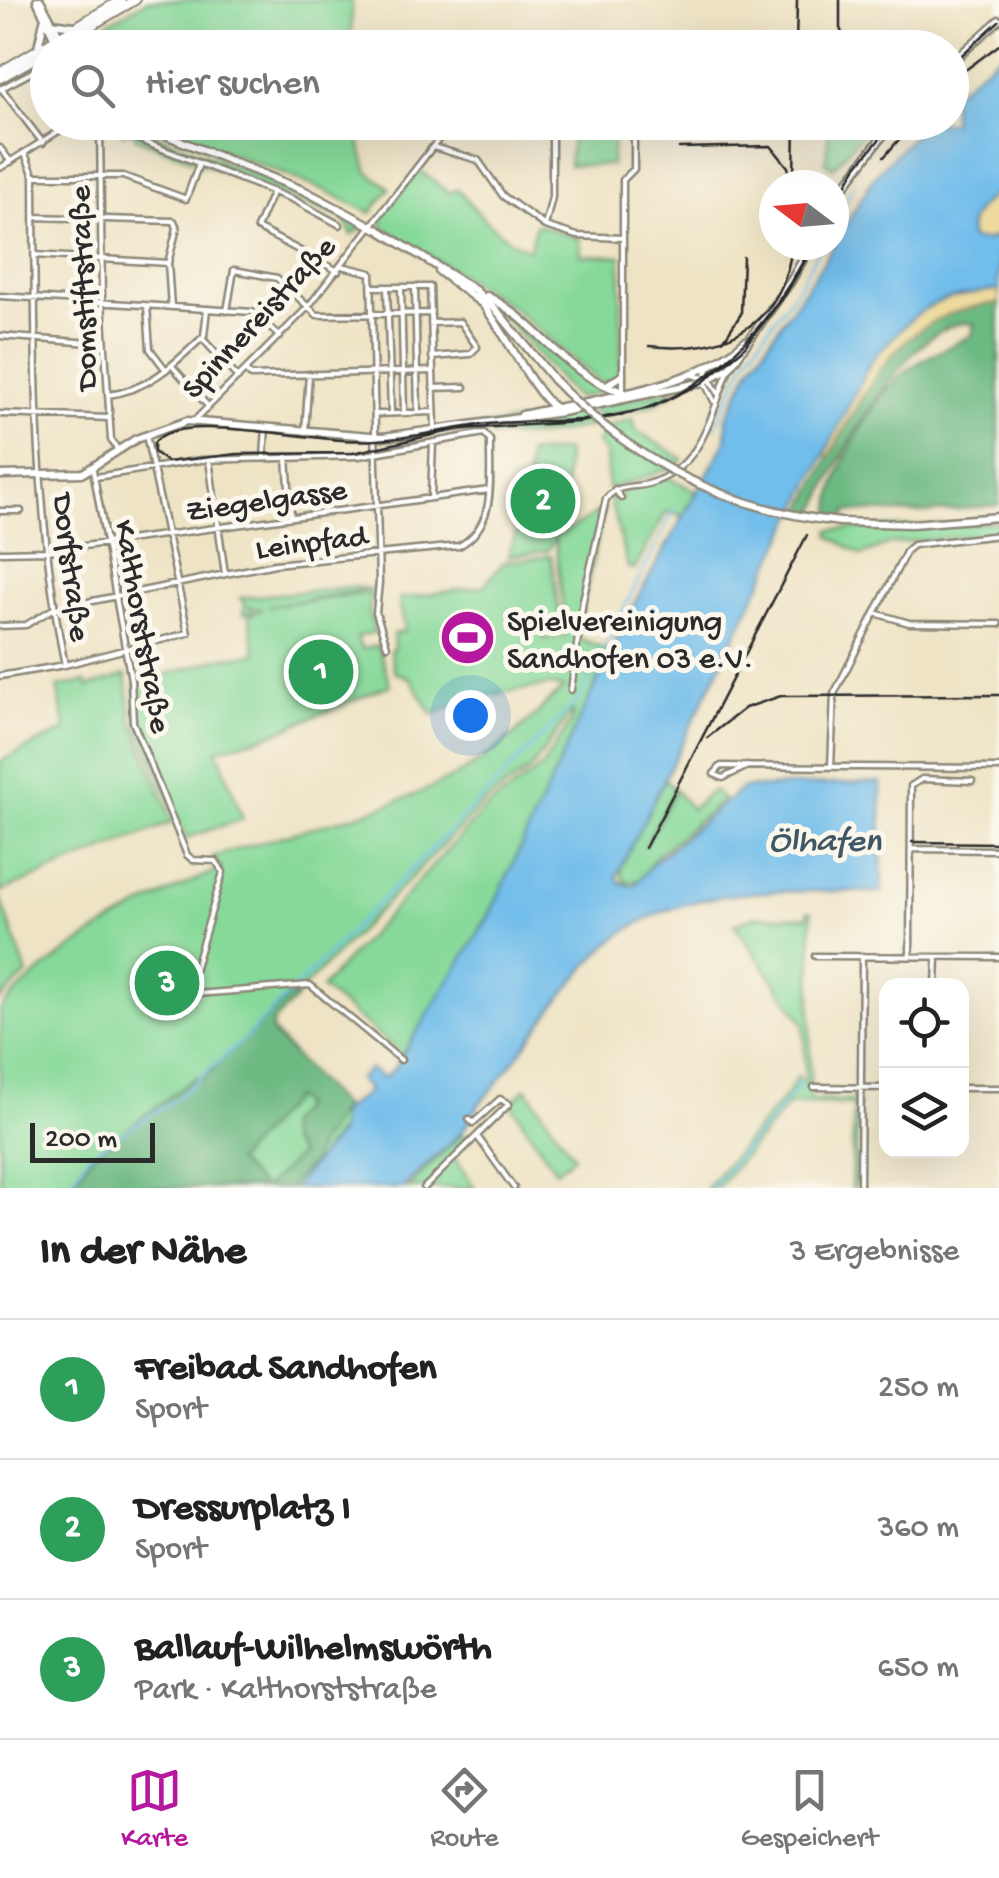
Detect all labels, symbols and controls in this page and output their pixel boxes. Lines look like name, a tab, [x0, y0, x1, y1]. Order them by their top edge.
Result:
search box	[30, 30, 969, 140]
icon: search	[65, 58, 120, 113]
text: Hier suchen	[145, 63, 320, 107]
north arrow	[759, 170, 849, 260]
street label: Domstiftstraße	[63, 184, 109, 393]
street label: Spinnereistraße	[175, 230, 346, 409]
pin: 2	[510, 464, 576, 538]
street label: Ziegelgasse	[184, 473, 350, 533]
street label: Dorfstraße	[41, 490, 97, 644]
street label: Kalthorststraße	[103, 518, 178, 737]
street label: Leinpfad	[253, 519, 372, 571]
place label: Spielvereinigung Sandhofen 03 e.V.	[507, 605, 753, 680]
sports icon: Spielvereinigung Sandhofen 03 e.V.	[438, 607, 498, 667]
pin: 1	[288, 634, 354, 710]
your location	[445, 690, 496, 741]
water label: Ölhafen	[769, 823, 882, 864]
pin: 3	[134, 946, 200, 1020]
map controls	[879, 978, 969, 1158]
button: locate	[879, 978, 969, 1068]
button: layers	[879, 1068, 969, 1158]
scale bar	[30, 1118, 155, 1162]
text: 200 m	[45, 1124, 117, 1157]
text: In der Nähe	[40, 1229, 246, 1278]
text: 3 Ergebnisse	[790, 1234, 959, 1272]
text: Freibad Sandhofen	[135, 1348, 437, 1392]
text: 1	[66, 1370, 79, 1408]
text: 250 m	[878, 1370, 959, 1408]
text: Sport	[135, 1392, 207, 1430]
text: Dressurplatz I	[135, 1488, 351, 1532]
text: 2	[65, 1510, 80, 1548]
text: 360 m	[878, 1510, 959, 1548]
text: Sport	[135, 1532, 207, 1570]
text: Ballauf-Wilhelmswörth	[135, 1628, 492, 1672]
text: 3	[64, 1650, 81, 1688]
text: 650 m	[877, 1650, 959, 1688]
text: Park · Kalthorststraße	[135, 1672, 437, 1710]
tab: Karte	[121, 1763, 188, 1856]
tab: Route	[430, 1763, 498, 1856]
tab: Gespeichert	[741, 1763, 878, 1856]

